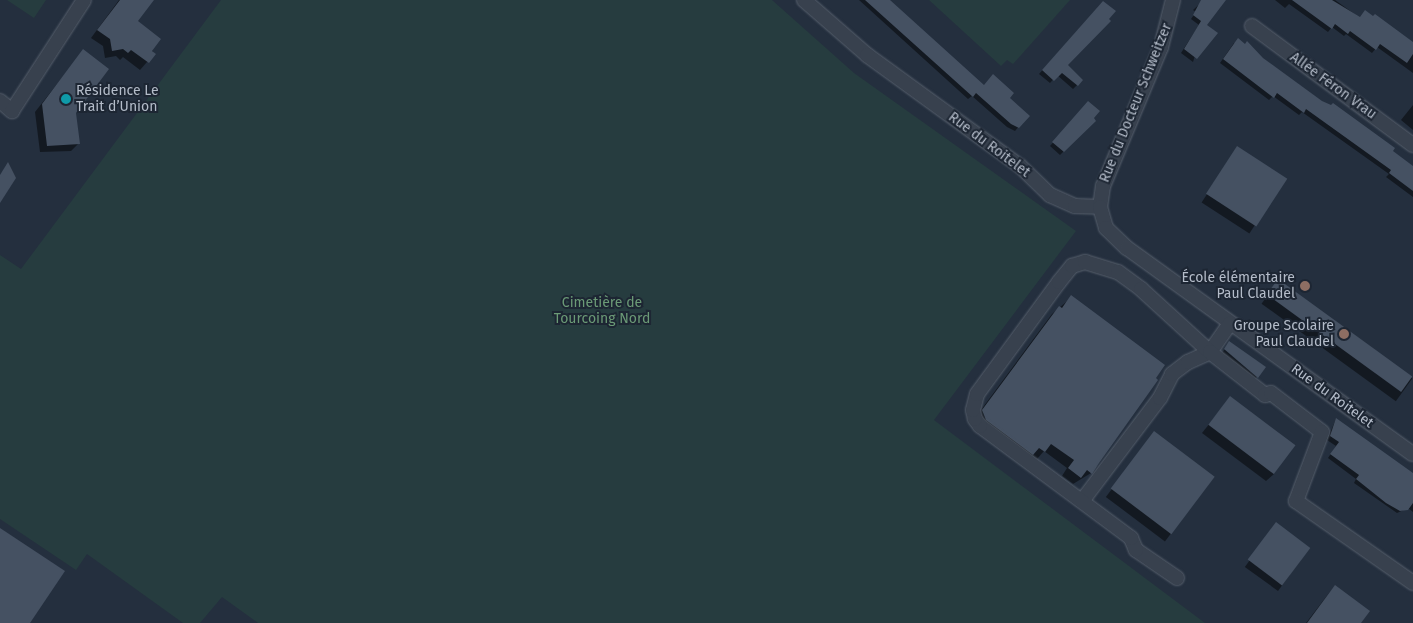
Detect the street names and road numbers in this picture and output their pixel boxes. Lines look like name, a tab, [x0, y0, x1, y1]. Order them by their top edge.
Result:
street label: Rue du Docteur Schweitzer	[1096, 21, 1176, 185]
street label: Allée Féron Vrau	[1287, 49, 1379, 123]
street label: Rue du Roitelet	[945, 109, 1033, 181]
street label: Rue du Roitelet	[1288, 360, 1376, 432]

